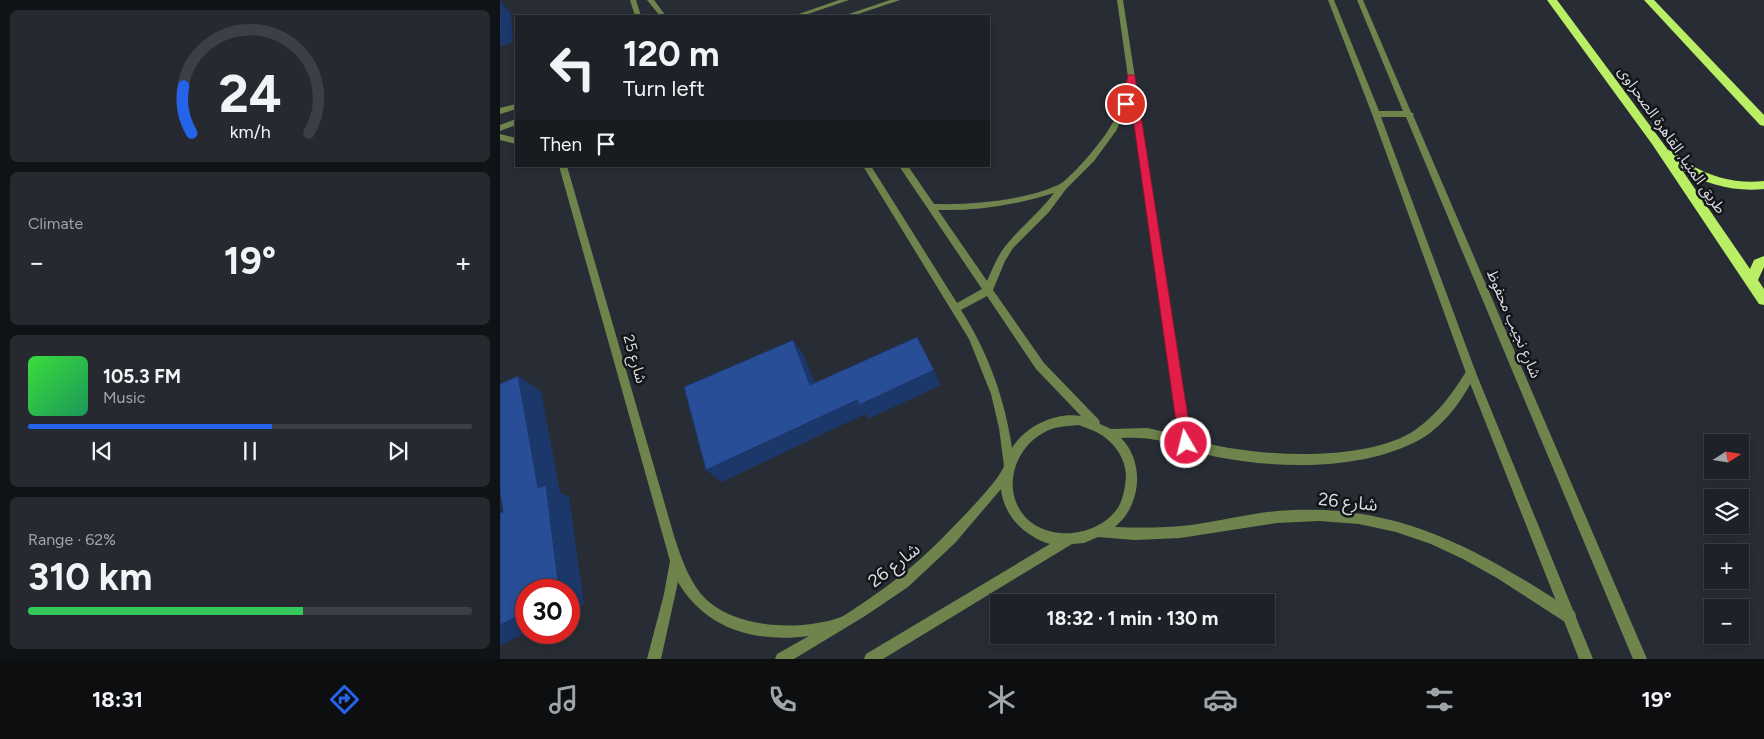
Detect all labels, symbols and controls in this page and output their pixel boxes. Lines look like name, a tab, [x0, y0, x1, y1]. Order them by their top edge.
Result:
text: 120 m	[623, 33, 720, 75]
icon: left	[540, 35, 605, 100]
text: 24	[218, 63, 282, 125]
street label: طريق المنيا, القاهرة الصحراوى	[1613, 63, 1730, 218]
text: Turn left	[623, 75, 705, 102]
pin	[1105, 83, 1147, 125]
icon: arrive	[1112, 90, 1140, 118]
text: km/h	[230, 121, 270, 142]
icon: arrive	[592, 130, 620, 158]
text: Then	[540, 133, 582, 156]
text: Climate	[28, 214, 83, 233]
text: 19°	[224, 238, 276, 284]
text: −	[28, 245, 45, 279]
text: +	[455, 245, 472, 279]
street label: شارع نجيب محفوظ	[1480, 267, 1545, 382]
street label: شارع 25	[617, 333, 651, 387]
text: 105.3 FM	[103, 365, 181, 388]
text: Music	[103, 388, 145, 407]
position arrow	[1159, 416, 1211, 468]
north arrow	[1704, 434, 1749, 479]
map controls	[1704, 434, 1749, 644]
icon: previous	[88, 437, 116, 465]
icon: pause	[236, 437, 264, 465]
icon: next	[384, 437, 412, 465]
street label: شارع 26	[1317, 488, 1379, 519]
button: layers	[1704, 489, 1749, 534]
text: Range · 62%	[28, 530, 116, 549]
street label: شارع 26	[864, 538, 926, 594]
button: +	[1704, 544, 1749, 589]
text: 310 km	[28, 554, 152, 600]
speed limit sign: 30	[515, 579, 580, 644]
button: −	[1704, 599, 1749, 644]
text: 18:32 · 1 min · 130 m	[1047, 607, 1218, 630]
icon: directions	[327, 682, 362, 717]
icon: music	[546, 682, 581, 717]
icon: phone	[765, 682, 800, 717]
icon: climate	[984, 682, 1019, 717]
icon: car	[1203, 682, 1238, 717]
icon: filters	[1422, 682, 1457, 717]
text: 18:31	[92, 686, 143, 713]
text: 19°	[1641, 686, 1672, 713]

